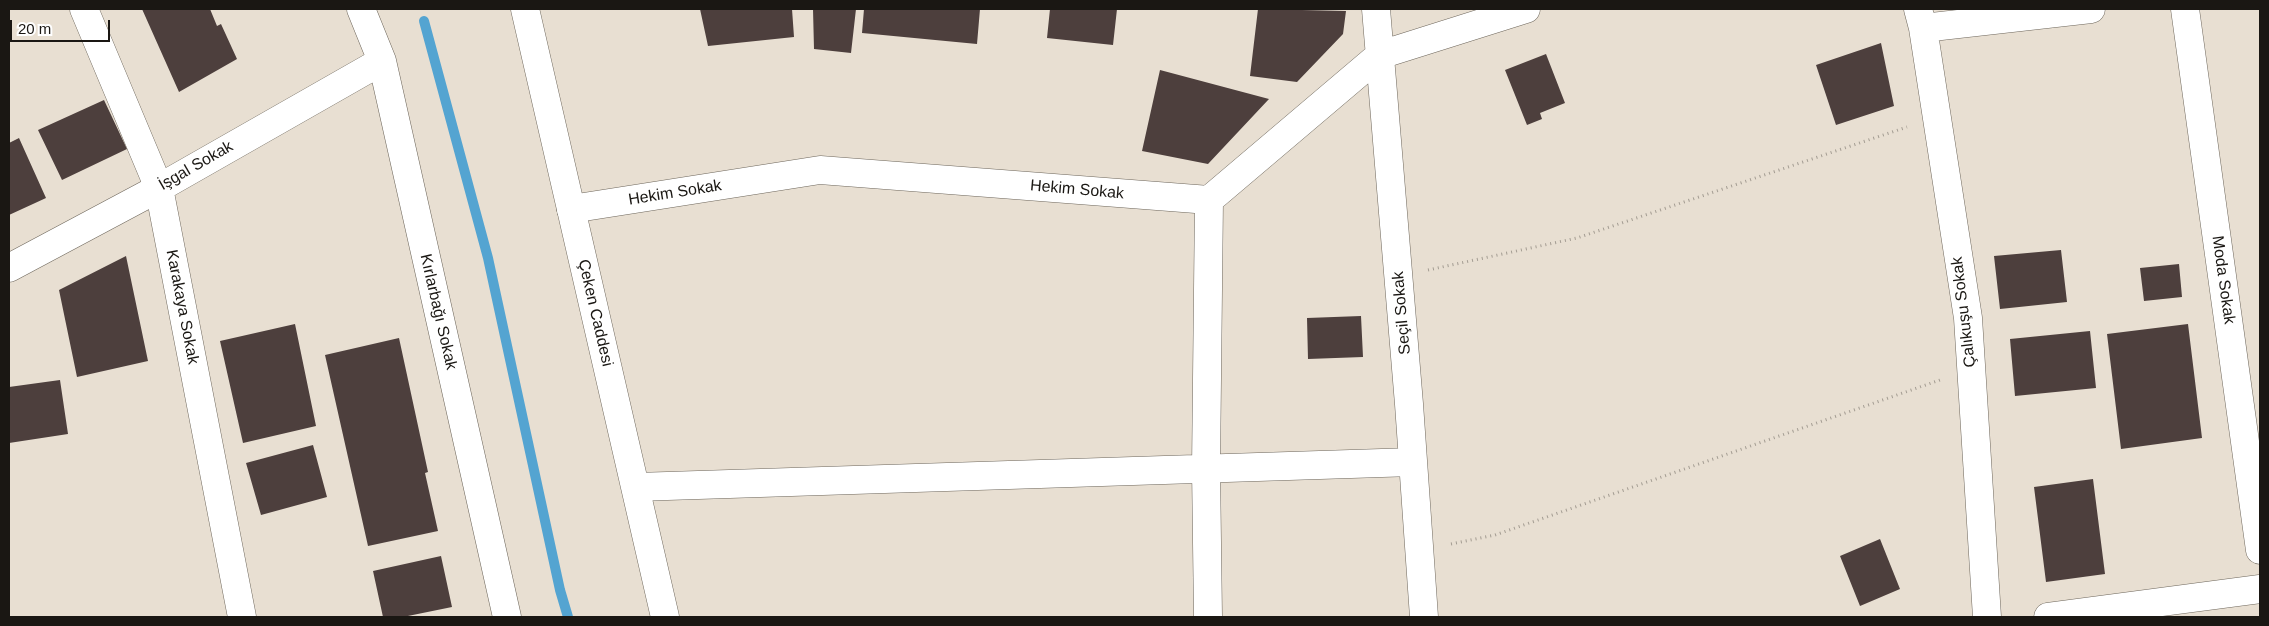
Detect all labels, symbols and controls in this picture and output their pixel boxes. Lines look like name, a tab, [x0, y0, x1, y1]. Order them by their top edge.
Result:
scale bar	[12, 10, 112, 42]
text: 20 m	[18, 20, 51, 37]
street label: İşgal Sokak	[155, 137, 237, 195]
street label: Hekim Sokak	[627, 176, 723, 210]
street label: Hekim Sokak	[1029, 176, 1125, 204]
street label: Moda Sokak	[2207, 235, 2239, 325]
street label: Karakaya Sokak	[161, 248, 203, 366]
street label: Kırlarbağı Sokak	[415, 252, 461, 372]
street label: Çalıkuşu Sokak	[1948, 256, 1980, 368]
street label: Çeken Caddesi	[573, 258, 617, 368]
street label: Seçil Sokak	[1389, 271, 1415, 355]

